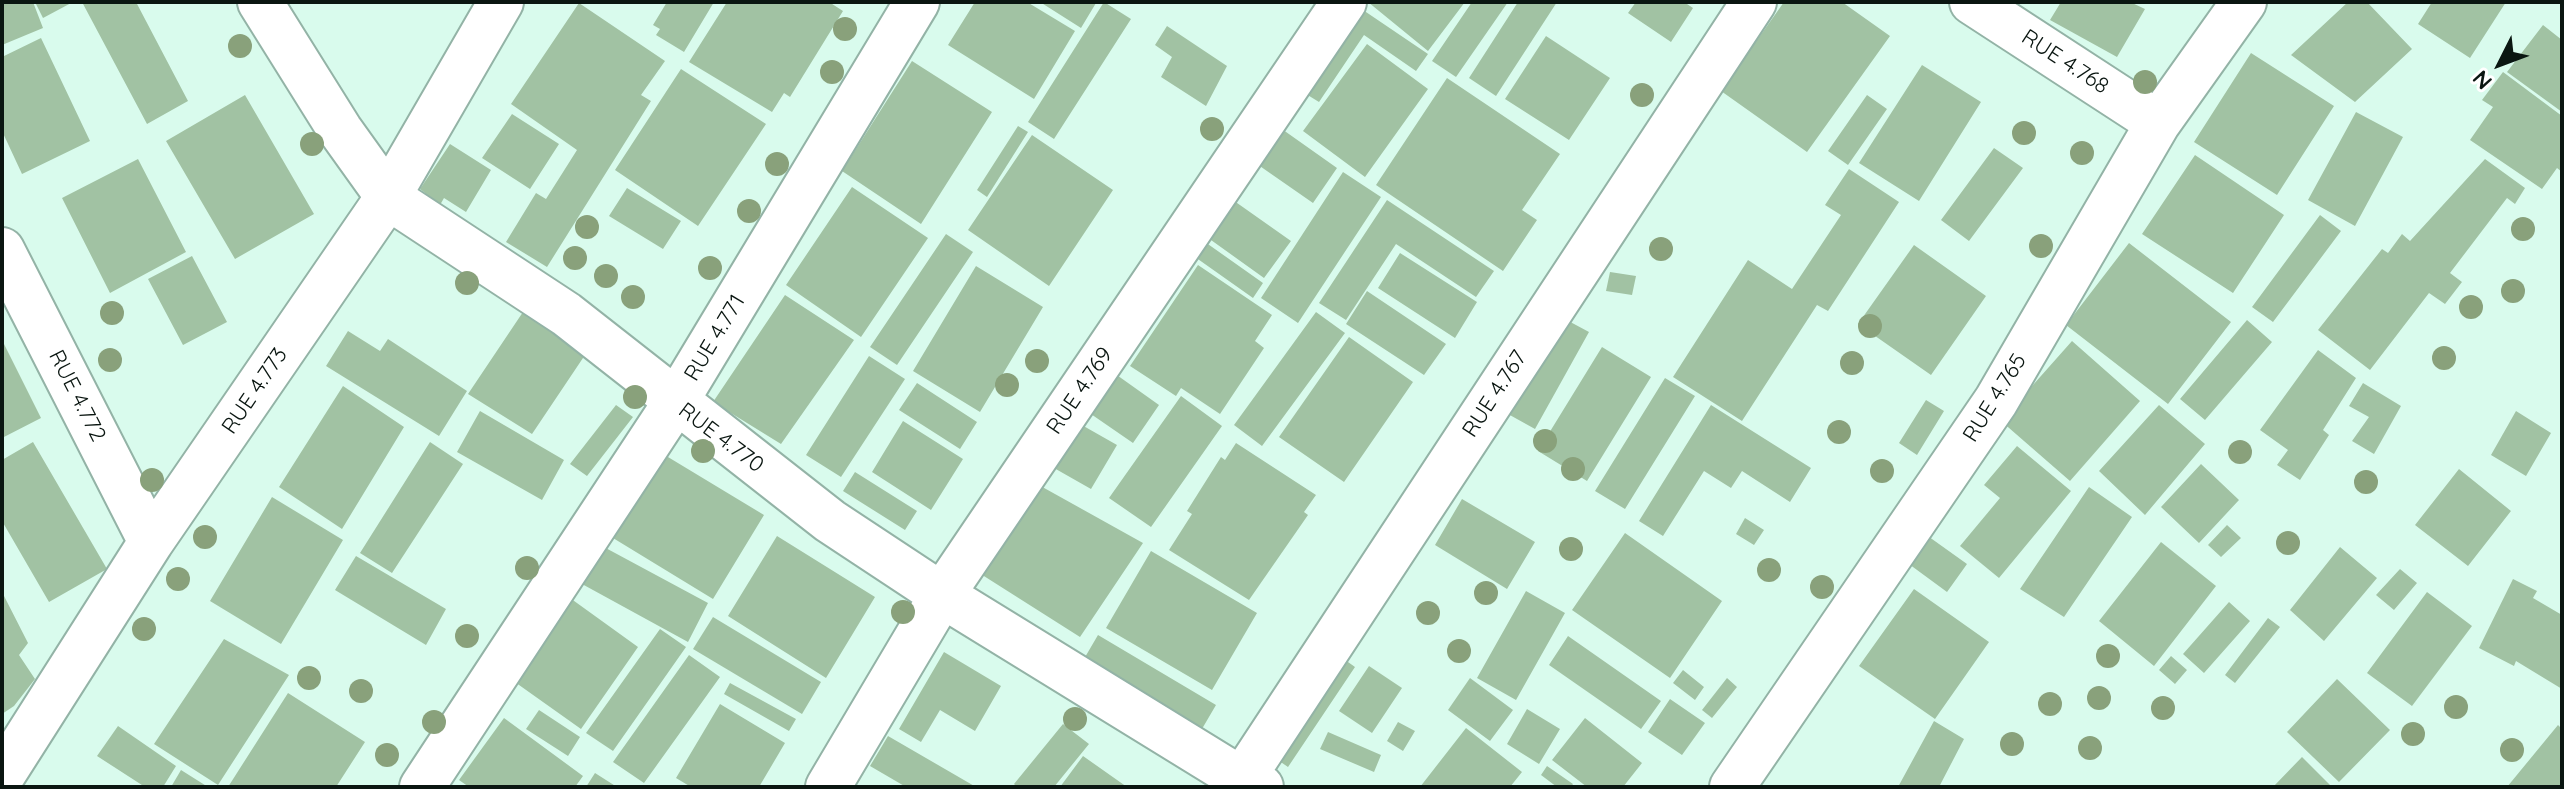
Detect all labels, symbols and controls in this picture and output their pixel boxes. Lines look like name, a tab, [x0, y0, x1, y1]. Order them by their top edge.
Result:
street label: RUE 4.768	[2016, 24, 2114, 100]
north arrow	[2460, 24, 2540, 104]
text: N	[2466, 65, 2498, 95]
street label: RUE 4.771	[679, 290, 751, 386]
street label: RUE 4.773	[217, 343, 293, 439]
street label: RUE 4.769	[1041, 343, 1119, 439]
street label: RUE 4.772	[43, 346, 111, 446]
street label: RUE 4.767	[1457, 346, 1533, 442]
street label: RUE 4.765	[1958, 349, 2032, 447]
street label: RUE 4.770	[673, 397, 769, 479]

